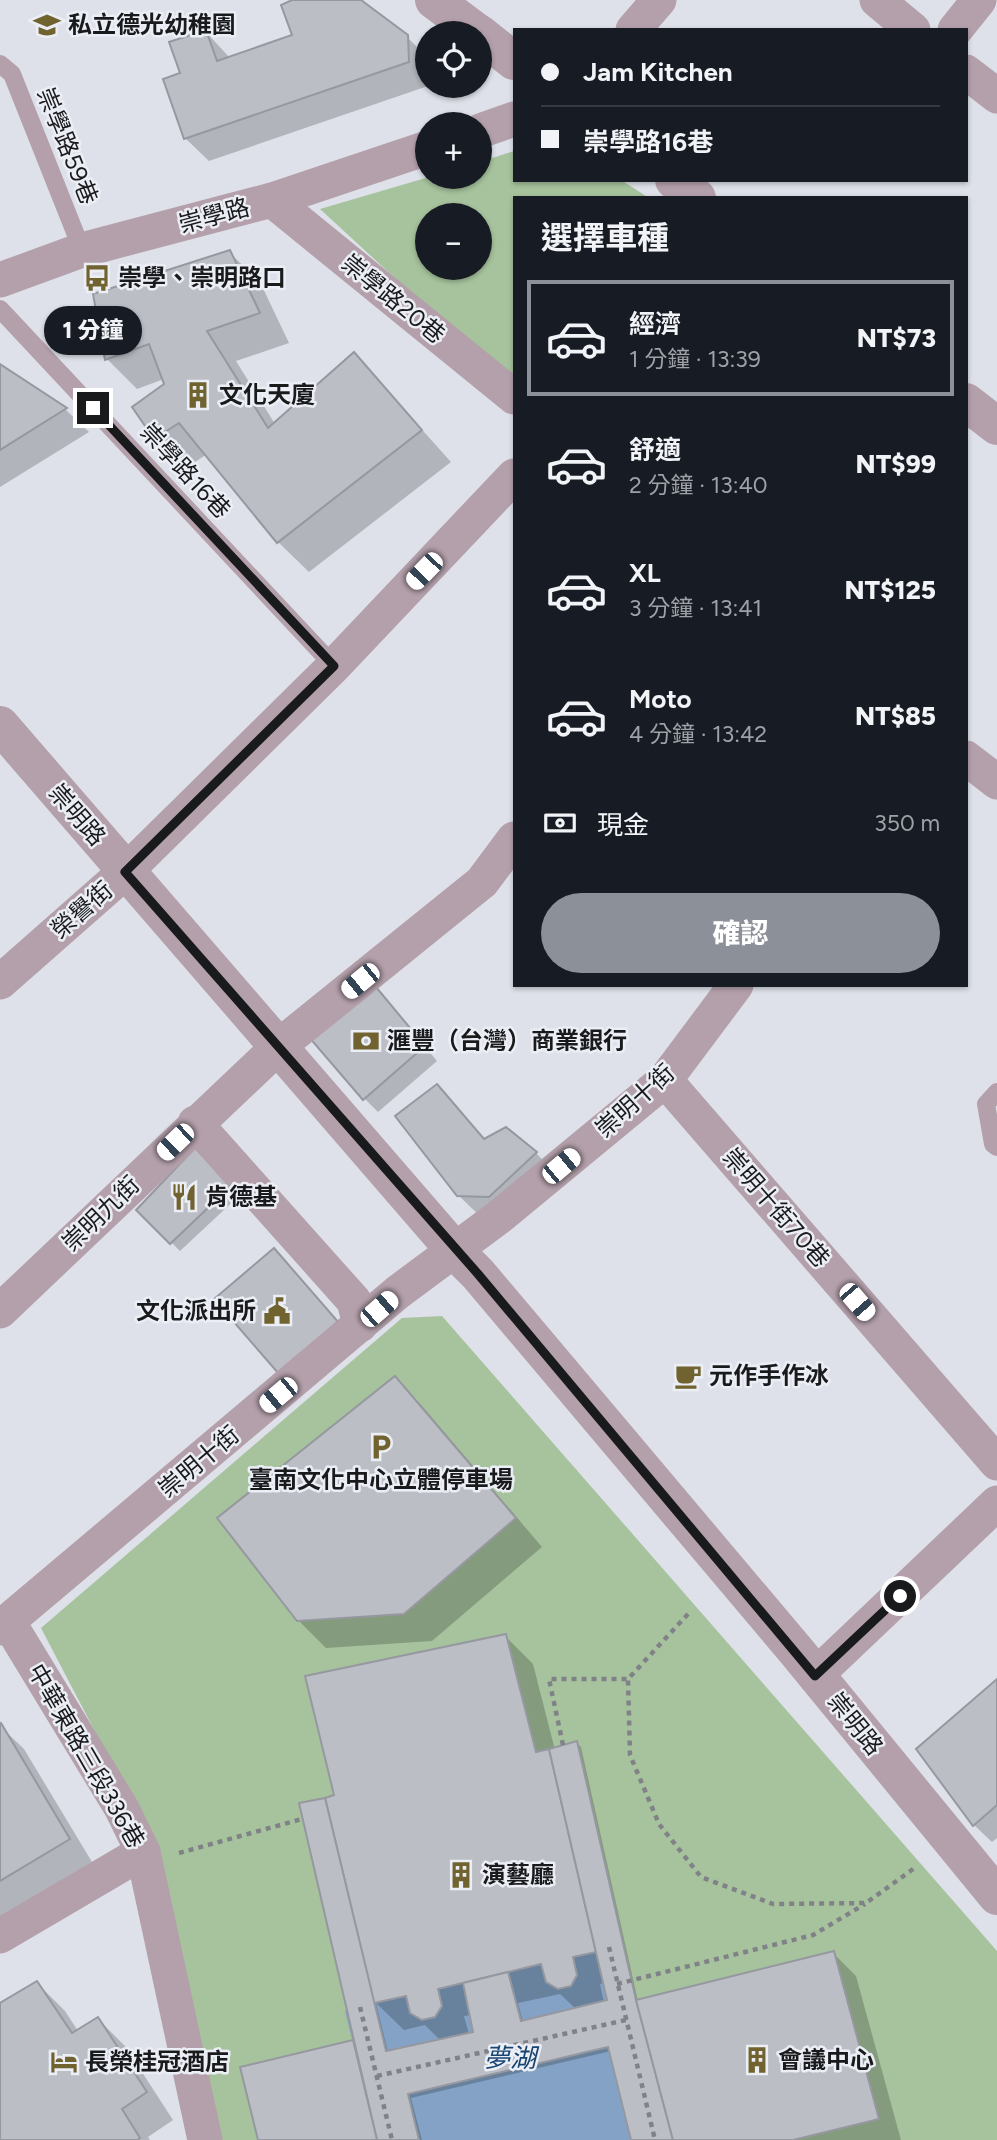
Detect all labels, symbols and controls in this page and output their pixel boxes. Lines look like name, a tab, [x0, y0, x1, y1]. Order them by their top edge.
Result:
school or university icon: 私立德光幼稚園	[32, 10, 62, 40]
place label: 私立德光幼稚園	[68, 10, 236, 39]
map controls	[415, 21, 492, 280]
button: locate	[415, 21, 492, 98]
text: Jam Kitchen	[583, 56, 733, 88]
street label: 崇學路59巷	[31, 83, 104, 208]
button: +	[415, 112, 492, 189]
text: 崇學路16巷	[583, 126, 713, 158]
street label: 崇學路	[175, 192, 252, 239]
button: −	[415, 203, 492, 280]
text: 選擇車種	[541, 219, 669, 257]
street label: 崇學路20巷	[336, 248, 451, 349]
bus stop icon: 崇學、崇明路口	[82, 263, 112, 293]
place label: 崇學、崇明路口	[118, 263, 286, 292]
callout: 1 分鐘	[44, 306, 142, 356]
icon: car	[545, 307, 608, 370]
text: 經濟	[629, 308, 681, 340]
text: 1 分鐘	[62, 316, 124, 344]
text: NT$73	[857, 322, 936, 354]
text: 1 分鐘 · 13:39	[629, 345, 761, 373]
building icon: 文化天廈	[183, 380, 213, 410]
place label: 文化天廈	[219, 380, 315, 409]
route end	[77, 392, 109, 424]
street label: 崇學路16巷	[134, 417, 237, 524]
icon: car	[545, 433, 608, 496]
text: 舒適	[629, 434, 681, 466]
text: NT$99	[856, 448, 936, 480]
text: 2 分鐘 · 13:40	[629, 471, 768, 499]
car	[402, 549, 447, 593]
text: XL	[629, 557, 661, 589]
icon: car	[545, 559, 608, 622]
text: NT$125	[844, 574, 936, 606]
text: 3 分鐘 · 13:41	[629, 594, 762, 622]
text: Moto	[629, 683, 692, 715]
icon: car	[545, 685, 608, 748]
text: NT$85	[855, 700, 936, 732]
text: 4 分鐘 · 13:42	[629, 720, 767, 748]
street label: 崇明路	[43, 778, 112, 851]
icon: cash	[541, 804, 579, 842]
text: 現金	[597, 809, 649, 841]
text: 350 m	[874, 809, 940, 837]
street label: 榮譽街	[45, 875, 118, 944]
button: 確認	[541, 893, 940, 973]
car	[338, 960, 383, 1002]
bank icon: 滙豐（台灣）商業銀行	[351, 1026, 381, 1056]
place label: 滙豐（台灣）商業銀行	[387, 1026, 627, 1055]
street label: 崇明十街	[589, 1058, 680, 1144]
car	[153, 1120, 198, 1164]
street label: 崇明十街70巷	[717, 1142, 836, 1273]
car	[539, 1144, 584, 1188]
street label: 崇明九街	[56, 1170, 145, 1257]
restaurant icon: 肯德基	[169, 1182, 199, 1212]
place label: 肯德基	[205, 1182, 277, 1211]
car	[836, 1279, 879, 1325]
car	[357, 1287, 402, 1331]
place label: 文化派出所	[136, 1296, 256, 1325]
public building icon: 文化派出所	[262, 1296, 292, 1326]
cafe icon: 元作手作冰	[673, 1361, 703, 1391]
place label: 元作手作冰	[709, 1361, 829, 1390]
car	[256, 1373, 301, 1417]
street label: 崇明十街	[153, 1420, 245, 1504]
parking icon: 臺南文化中心立體停車場	[366, 1432, 396, 1462]
place label: 臺南文化中心立體停車場	[249, 1465, 513, 1494]
route start	[884, 1580, 916, 1612]
street label: 中華東路三段336巷	[22, 1659, 151, 1853]
street label: 崇明路	[821, 1687, 889, 1761]
building icon: 演藝廳	[446, 1860, 476, 1890]
place label: 演藝廳	[482, 1860, 554, 1889]
water label: 夢湖	[484, 2042, 540, 2074]
building icon: 會議中心	[742, 2045, 772, 2075]
place label: 會議中心	[778, 2045, 874, 2074]
hotel icon: 長榮桂冠酒店	[49, 2047, 79, 2077]
place label: 長榮桂冠酒店	[85, 2047, 229, 2076]

